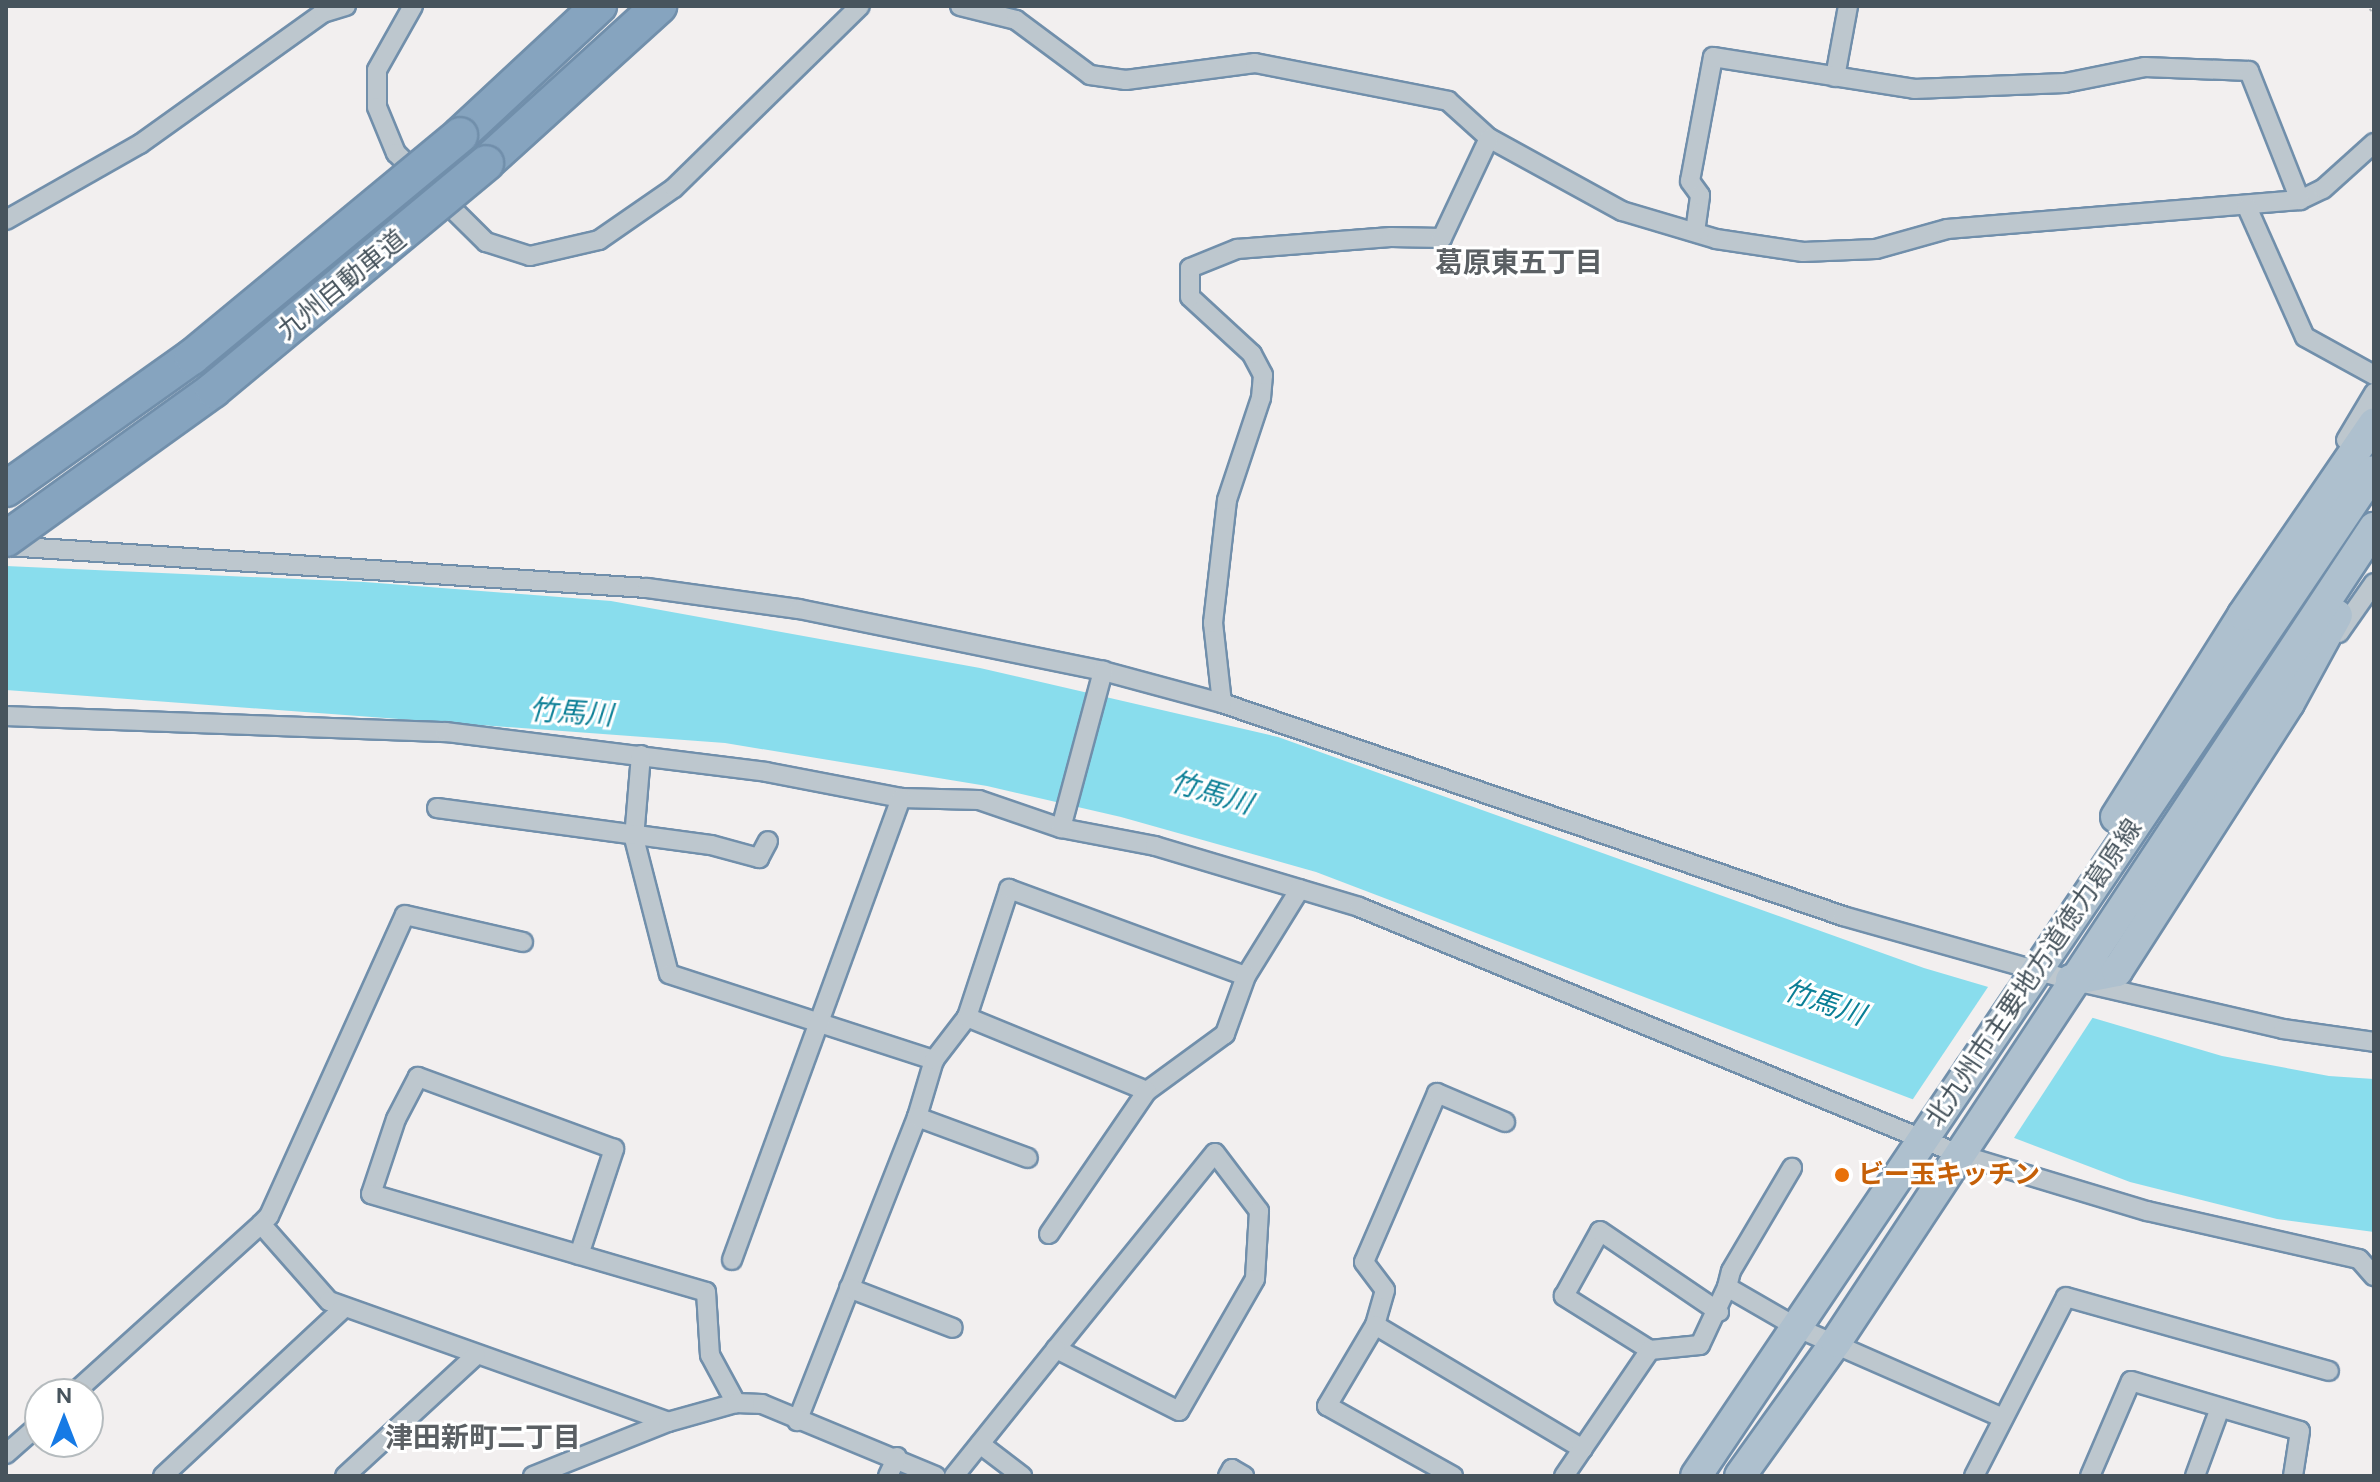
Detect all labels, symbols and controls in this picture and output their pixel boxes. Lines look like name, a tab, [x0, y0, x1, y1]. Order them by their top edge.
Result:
street label: 九州自動車道	[272, 224, 412, 346]
district label: 葛原東五丁目	[1435, 246, 1603, 280]
water label: 竹馬川	[528, 693, 614, 733]
water label: 竹馬川	[1166, 765, 1256, 821]
street label: 北九州市主要地方道徳力葛原線	[1919, 813, 2149, 1133]
water label: 竹馬川	[1779, 973, 1869, 1033]
place label: ビー玉キッチン	[1858, 1159, 2040, 1191]
marker: ビー玉キッチン	[1833, 1166, 1851, 1184]
north arrow	[24, 1378, 104, 1458]
text: N	[56, 1381, 72, 1410]
district label: 津田新町二丁目	[385, 1421, 581, 1455]

